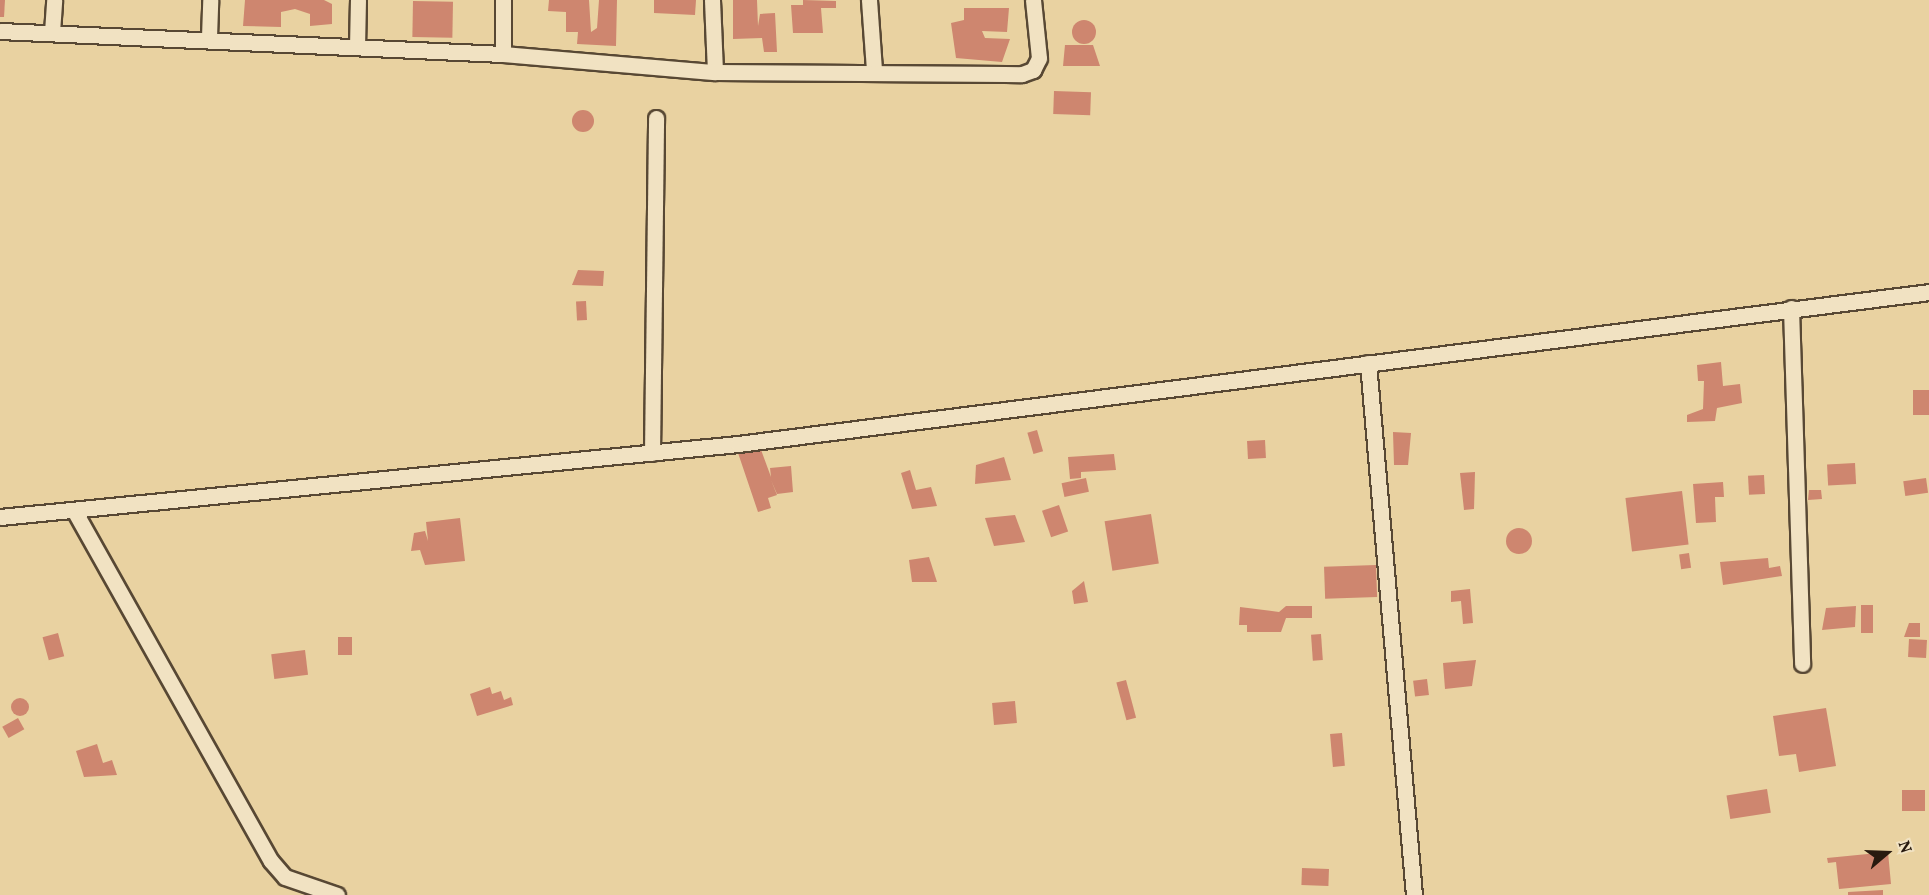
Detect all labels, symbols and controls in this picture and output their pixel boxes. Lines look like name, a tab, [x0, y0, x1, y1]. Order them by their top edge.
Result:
north arrow	[1857, 823, 1917, 883]
text: N	[1892, 838, 1916, 856]

